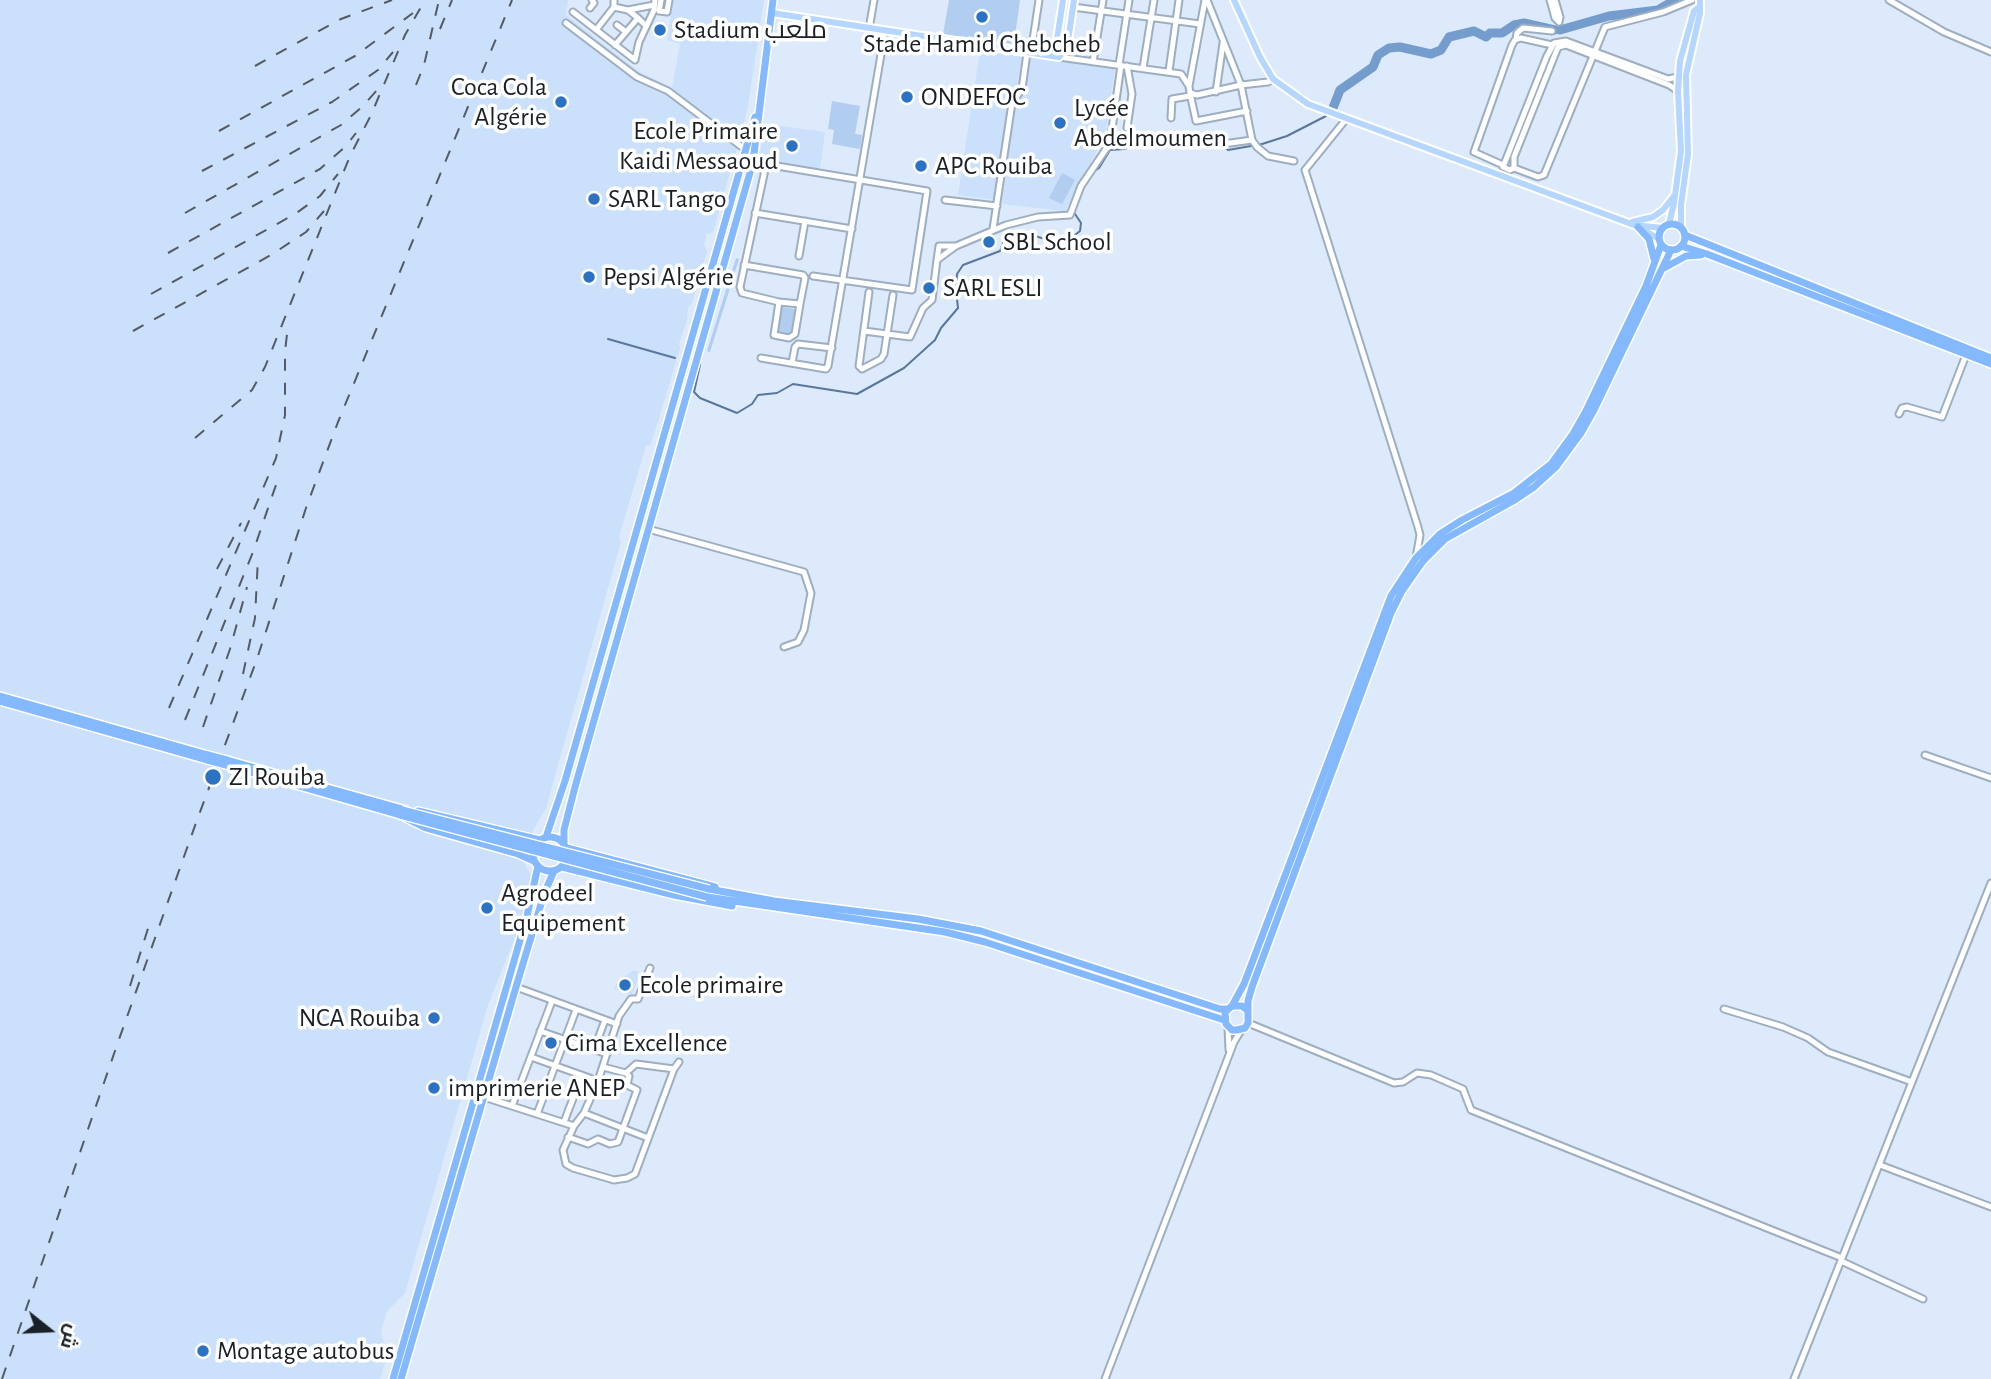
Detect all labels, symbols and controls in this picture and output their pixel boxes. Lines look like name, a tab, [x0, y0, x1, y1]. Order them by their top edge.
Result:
marker: Stade Hamid Chebcheb	[974, 9, 990, 25]
place label: Stadium ملعب	[674, 14, 827, 46]
marker: Stadium ملعب	[652, 22, 668, 38]
place label: Stade Hamid Chebcheb	[863, 28, 1101, 60]
place label: Coca Cola Algérie	[451, 71, 547, 132]
place label: ONDEFOC	[921, 81, 1026, 113]
marker: ONDEFOC	[899, 89, 915, 105]
place label: Lycée Abdelmoumen	[1074, 92, 1227, 154]
marker: Coca Cola Algérie	[553, 94, 569, 110]
place label: Ecole Primaire Kaidi Messaoud	[619, 115, 778, 176]
marker: Lycée Abdelmoumen	[1052, 115, 1068, 131]
marker: Ecole Primaire Kaidi Messaoud	[784, 138, 800, 154]
place label: APC Rouiba	[935, 150, 1053, 182]
marker: APC Rouiba	[913, 158, 929, 174]
place label: SARL Tango	[608, 183, 726, 215]
marker: SARL Tango	[586, 191, 602, 207]
place label: SBL School	[1003, 226, 1112, 258]
marker: SBL School	[981, 234, 997, 250]
place label: Pepsi Algérie	[603, 261, 734, 293]
marker: Pepsi Algérie	[581, 269, 597, 285]
place label: SARL ESLI	[943, 272, 1042, 304]
marker: SARL ESLI	[921, 280, 937, 296]
place label: ZI Rouiba	[229, 761, 325, 793]
marker: ZI Rouiba	[203, 767, 223, 787]
place label: Agrodeel Equipement	[501, 877, 625, 938]
marker: Agrodeel Equipement	[479, 900, 495, 916]
place label: Ecole primaire	[639, 969, 783, 1001]
marker: Ecole primaire	[617, 977, 633, 993]
place label: NCA Rouiba	[299, 1002, 420, 1034]
marker: NCA Rouiba	[426, 1010, 442, 1026]
place label: Cima Excellence	[565, 1027, 728, 1059]
marker: Cima Excellence	[543, 1035, 559, 1051]
place label: imprimerie ANEP	[448, 1072, 625, 1104]
marker: imprimerie ANEP	[426, 1080, 442, 1096]
north arrow	[14, 1295, 84, 1365]
text: ش	[57, 1322, 82, 1351]
place label: Montage autobus	[217, 1335, 394, 1367]
marker: Montage autobus	[195, 1343, 211, 1359]

